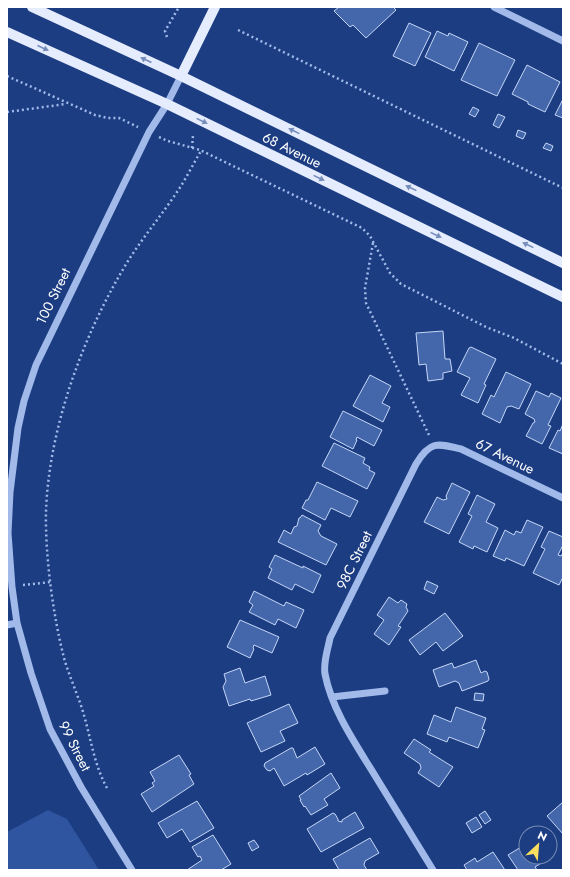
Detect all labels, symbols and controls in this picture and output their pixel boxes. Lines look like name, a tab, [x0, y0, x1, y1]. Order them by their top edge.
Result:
one-way arrow	[37, 45, 48, 51]
one-way arrow	[140, 56, 152, 62]
one-way arrow	[196, 118, 207, 124]
street label: 68 Avenue	[259, 127, 325, 173]
one-way arrow	[289, 128, 300, 134]
one-way arrow	[313, 175, 324, 181]
one-way arrow	[405, 185, 417, 191]
one-way arrow	[430, 232, 441, 238]
one-way arrow	[522, 242, 534, 249]
street label: 100 Street	[31, 264, 76, 328]
street label: 67 Avenue	[472, 433, 538, 479]
street label: 98C Street	[331, 527, 377, 593]
street label: 99 Street	[54, 718, 96, 775]
north arrow	[518, 825, 558, 865]
text: N	[535, 827, 550, 845]

